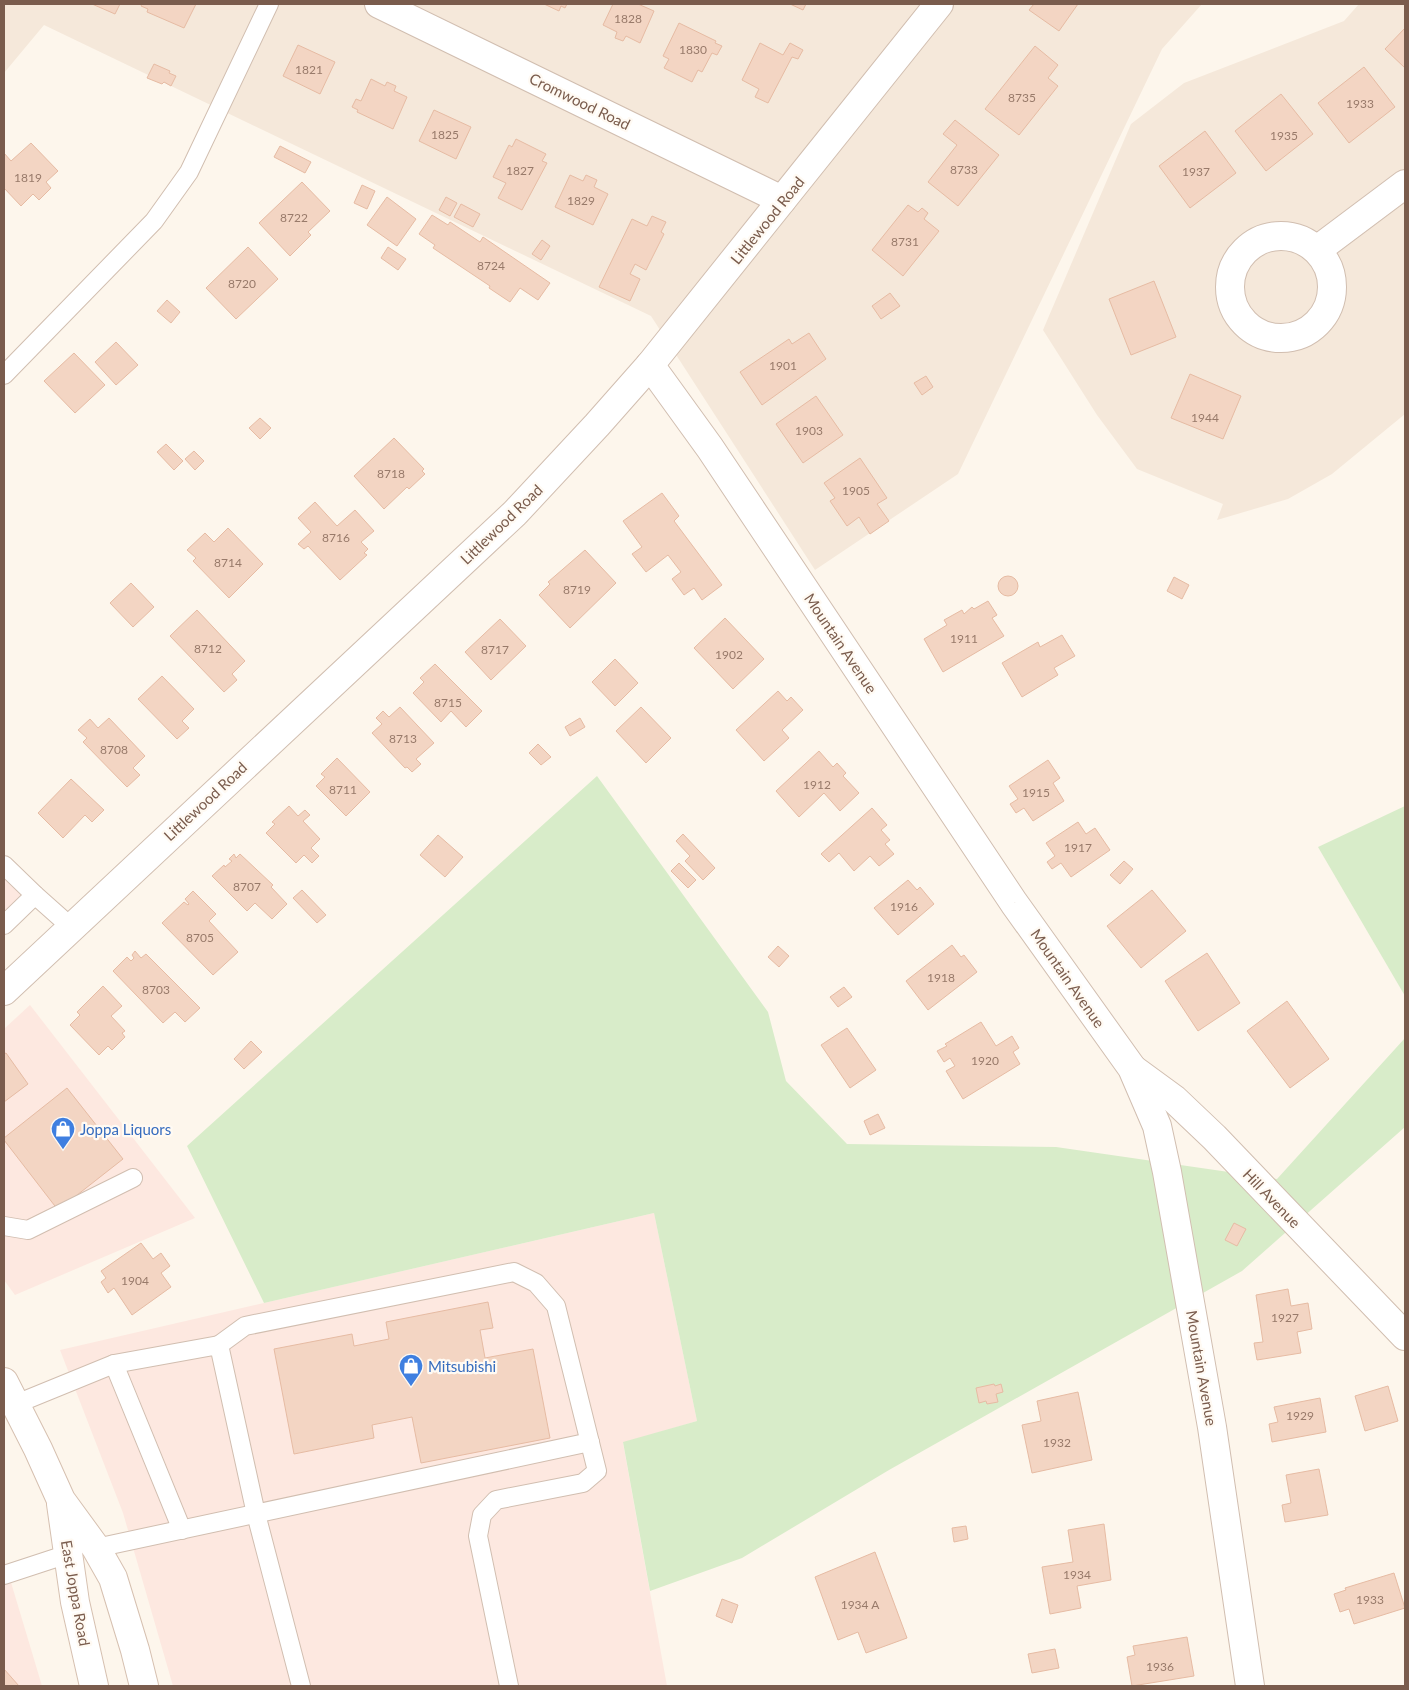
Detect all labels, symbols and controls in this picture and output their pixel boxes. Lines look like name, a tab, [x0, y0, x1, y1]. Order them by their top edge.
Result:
house number: 1828	[614, 11, 642, 26]
house number: 1830	[679, 42, 707, 57]
house number: 1821	[295, 62, 323, 77]
street label: Cromwood Road	[527, 69, 633, 133]
house number: 8735	[1008, 90, 1036, 105]
house number: 1933	[1346, 96, 1374, 111]
house number: 1825	[431, 127, 459, 142]
house number: 1935	[1270, 128, 1298, 143]
house number: 8733	[950, 162, 978, 177]
house number: 1827	[506, 163, 534, 178]
house number: 1937	[1182, 164, 1210, 179]
house number: 1819	[14, 170, 42, 185]
street label: Littlewood Road	[726, 173, 808, 267]
house number: 1829	[567, 193, 595, 208]
house number: 8722	[280, 210, 308, 225]
house number: 8731	[891, 234, 919, 249]
house number: 8724	[477, 258, 505, 273]
house number: 8720	[228, 276, 256, 291]
house number: 1901	[769, 358, 797, 373]
house number: 1944	[1191, 410, 1219, 425]
house number: 1903	[795, 423, 823, 438]
house number: 8718	[377, 466, 405, 481]
street label: Littlewood Road	[456, 480, 546, 568]
house number: 1905	[842, 483, 870, 498]
house number: 8716	[322, 530, 350, 545]
house number: 8714	[214, 555, 242, 570]
house number: 8719	[563, 582, 591, 597]
street label: Mountain Avenue	[801, 590, 881, 696]
house number: 1911	[950, 631, 978, 646]
house number: 8712	[194, 641, 222, 656]
house number: 8717	[481, 642, 509, 657]
house number: 1902	[715, 647, 743, 662]
house number: 8715	[434, 695, 462, 710]
house number: 8713	[389, 731, 417, 746]
house number: 8708	[100, 742, 128, 757]
street label: Littlewood Road	[160, 758, 250, 844]
house number: 1912	[803, 777, 831, 792]
house number: 8711	[329, 782, 357, 797]
house number: 1915	[1022, 785, 1050, 800]
house number: 1917	[1064, 840, 1092, 855]
house number: 8707	[233, 879, 261, 894]
house number: 1916	[890, 899, 918, 914]
street label: Mountain Avenue	[1027, 925, 1109, 1031]
house number: 8705	[186, 930, 214, 945]
house number: 1918	[927, 970, 955, 985]
house number: 8703	[142, 982, 170, 997]
house number: 1920	[971, 1053, 999, 1068]
shop icon: Joppa Liquors	[50, 1116, 76, 1150]
place label: Joppa Liquors	[80, 1120, 171, 1138]
street label: Hill Avenue	[1239, 1165, 1305, 1231]
house number: 1904	[121, 1273, 149, 1288]
street label: Mountain Avenue	[1183, 1309, 1221, 1427]
house number: 1927	[1271, 1310, 1299, 1325]
shop icon: Mitsubishi	[398, 1353, 424, 1387]
place label: Mitsubishi	[428, 1357, 496, 1375]
house number: 1929	[1286, 1408, 1314, 1423]
house number: 1932	[1043, 1435, 1071, 1450]
street label: East Joppa Road	[58, 1539, 94, 1647]
house number: 1934	[1063, 1567, 1091, 1582]
house number: 1933	[1356, 1592, 1384, 1607]
house number: 1934 A	[841, 1597, 880, 1612]
house number: 1936	[1146, 1659, 1174, 1674]

